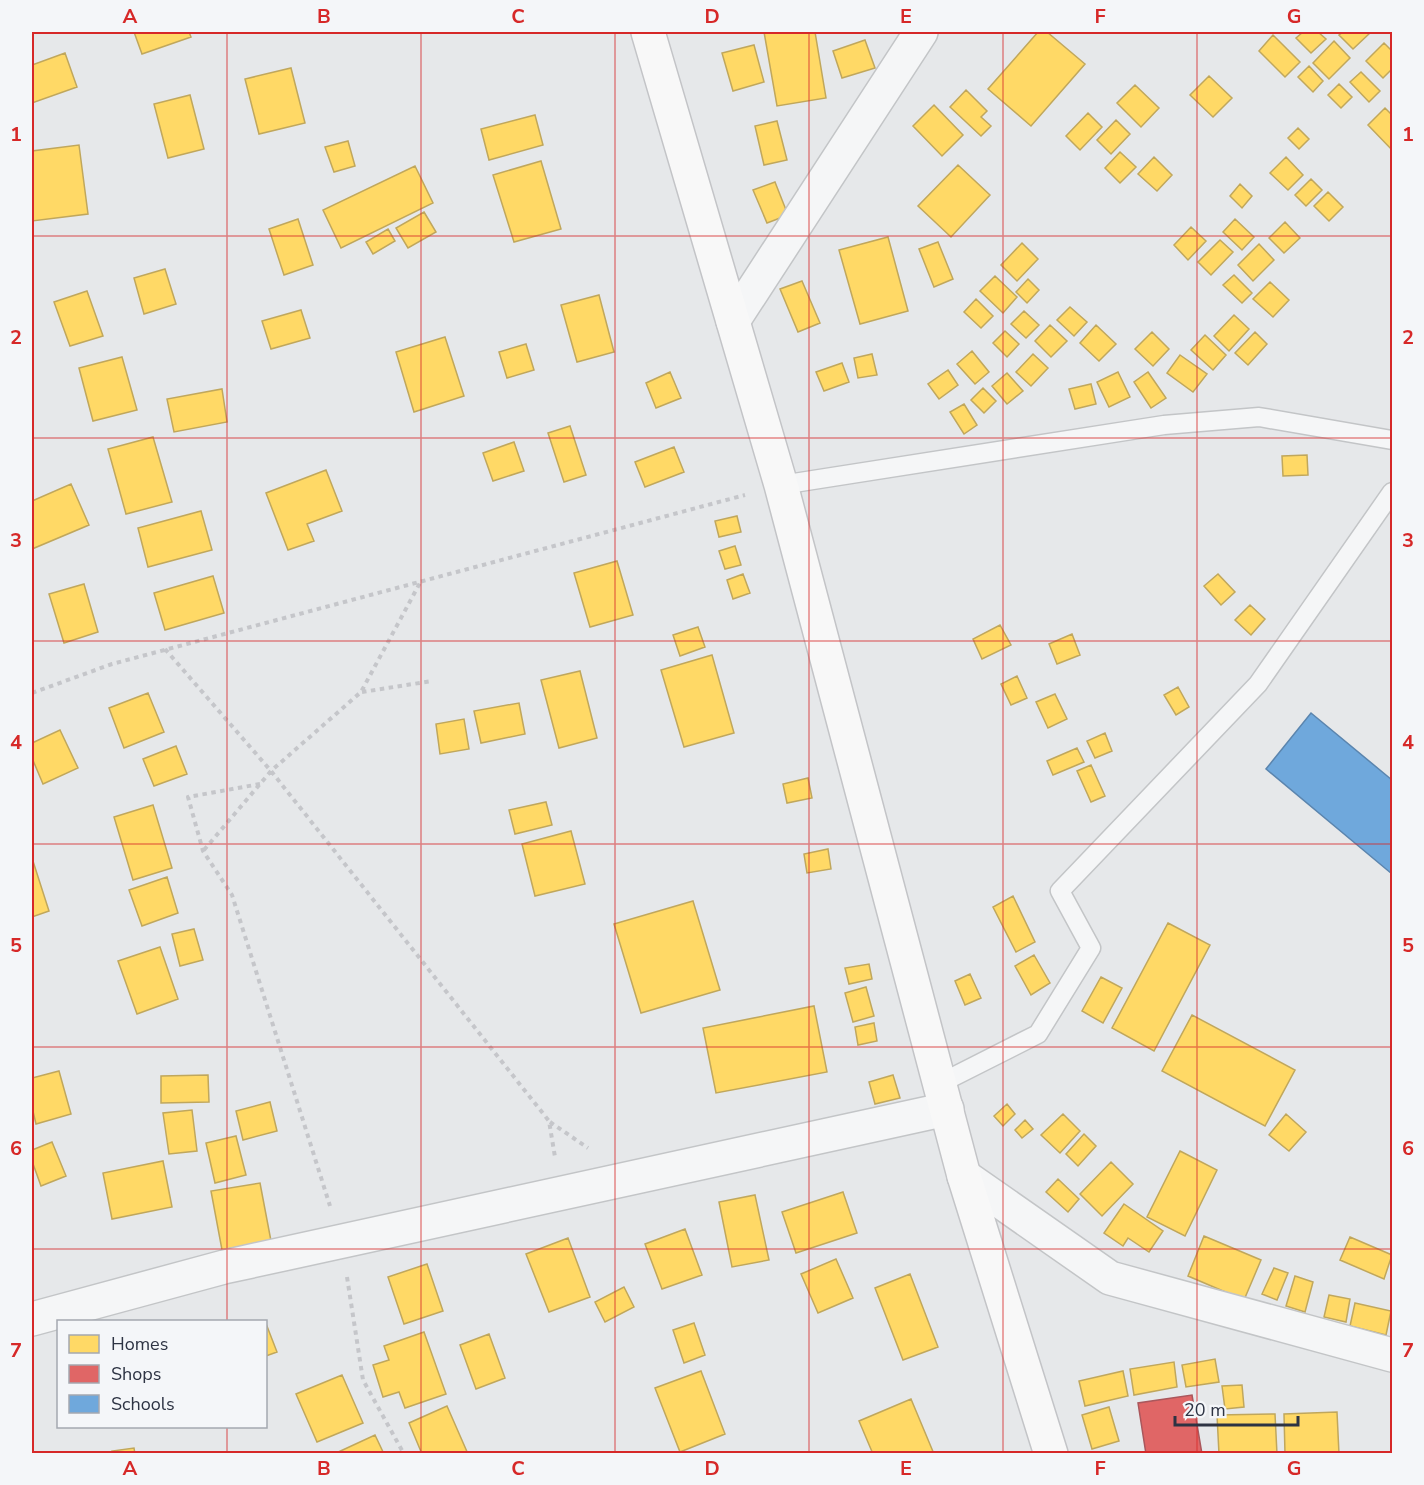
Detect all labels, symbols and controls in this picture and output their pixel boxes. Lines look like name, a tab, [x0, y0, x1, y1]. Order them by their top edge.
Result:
text: A	[123, 3, 138, 30]
text: B	[317, 3, 331, 30]
text: C	[511, 3, 525, 30]
text: D	[704, 3, 720, 30]
text: E	[900, 3, 912, 30]
text: F	[1094, 3, 1106, 30]
text: G	[1287, 3, 1301, 30]
text: 1	[10, 121, 22, 148]
text: 1	[1402, 121, 1414, 148]
text: 2	[10, 324, 22, 351]
text: 2	[1402, 324, 1414, 351]
text: 3	[10, 527, 22, 554]
text: 3	[1402, 527, 1414, 554]
text: 4	[10, 729, 22, 756]
text: 4	[1402, 729, 1414, 756]
text: 5	[10, 932, 22, 959]
text: 5	[1402, 932, 1414, 959]
text: 6	[10, 1135, 22, 1162]
text: 6	[1402, 1135, 1414, 1162]
legend	[57, 1320, 267, 1428]
text: Homes	[111, 1332, 168, 1356]
text: 7	[10, 1337, 22, 1364]
text: 7	[1402, 1337, 1414, 1364]
text: Shops	[111, 1362, 161, 1386]
scale bar	[1175, 1389, 1298, 1427]
text: Schools	[111, 1392, 175, 1416]
text: 20 m	[1184, 1398, 1226, 1422]
text: A	[123, 1455, 138, 1482]
text: B	[317, 1455, 331, 1482]
text: C	[511, 1455, 525, 1482]
text: D	[704, 1455, 720, 1482]
text: E	[900, 1455, 912, 1482]
text: F	[1094, 1455, 1106, 1482]
text: G	[1287, 1455, 1301, 1482]

